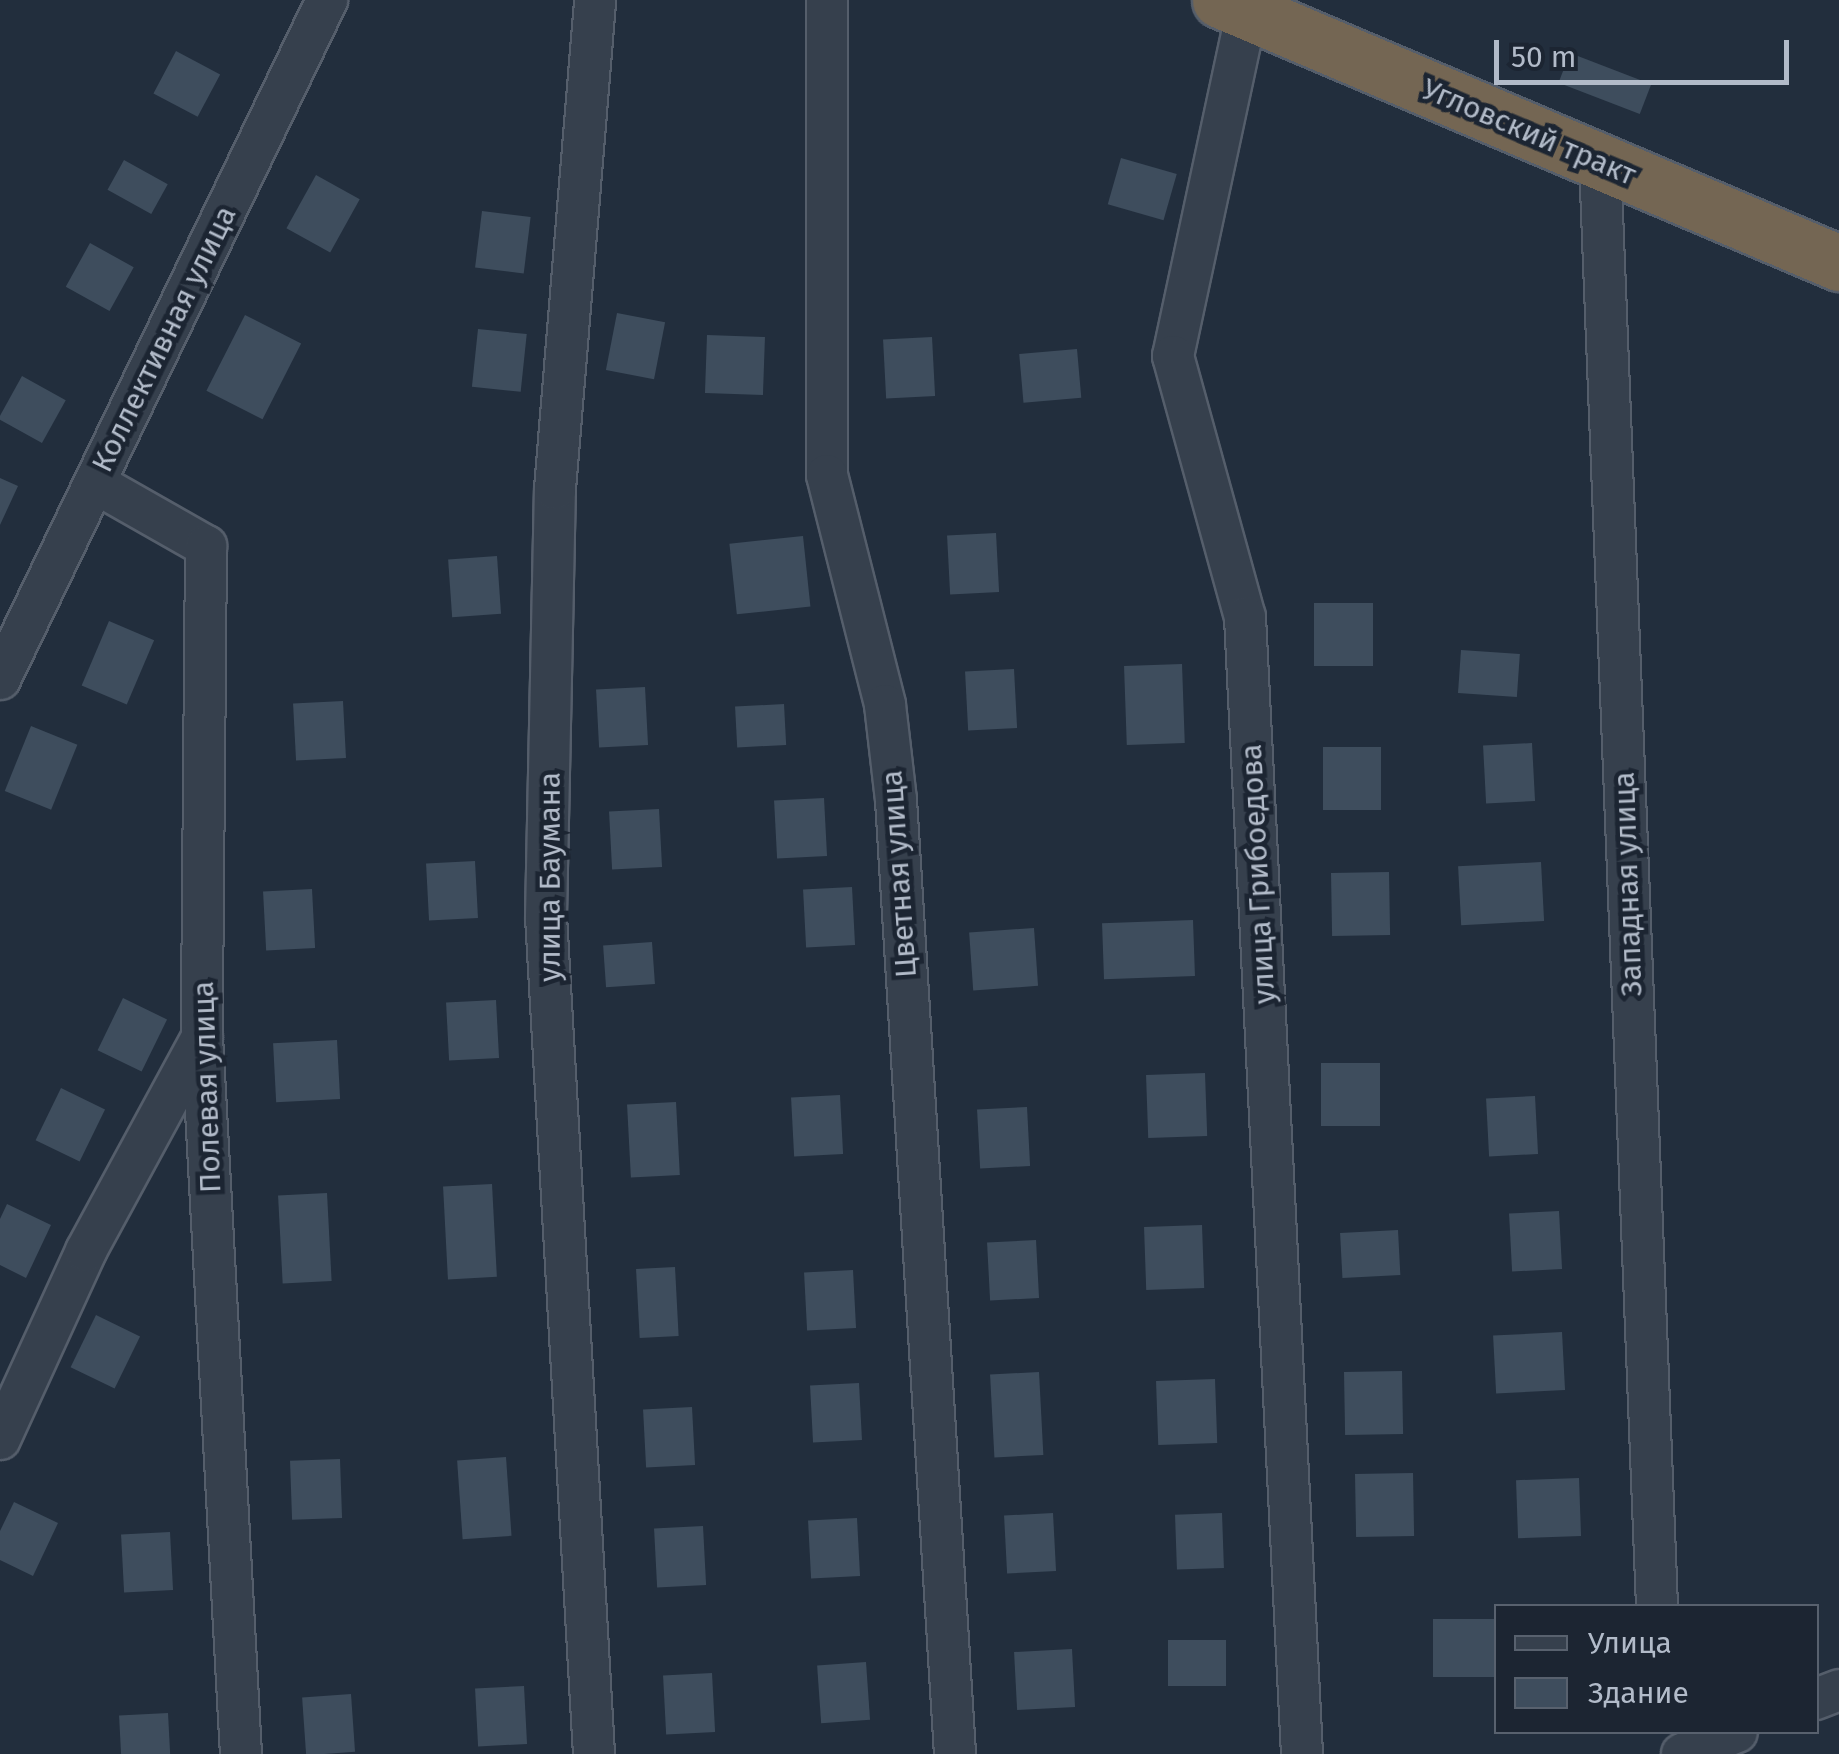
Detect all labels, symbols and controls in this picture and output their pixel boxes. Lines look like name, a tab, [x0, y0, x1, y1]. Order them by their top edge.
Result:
scale bar	[1499, 20, 1794, 82]
text: 50 m	[1511, 39, 1576, 75]
street label: Угловский тракт	[1417, 71, 1641, 193]
street label: Коллективная улица	[84, 200, 244, 478]
street label: улица Грибоедова	[1233, 743, 1283, 1005]
street label: Цветная улица	[874, 769, 924, 979]
street label: Западная улица	[1606, 771, 1650, 997]
street label: улица Баумана	[532, 772, 568, 982]
street label: Полевая улица	[185, 980, 229, 1194]
legend	[1494, 1604, 1819, 1734]
text: Улица	[1588, 1625, 1672, 1661]
text: Здание	[1588, 1675, 1689, 1711]

